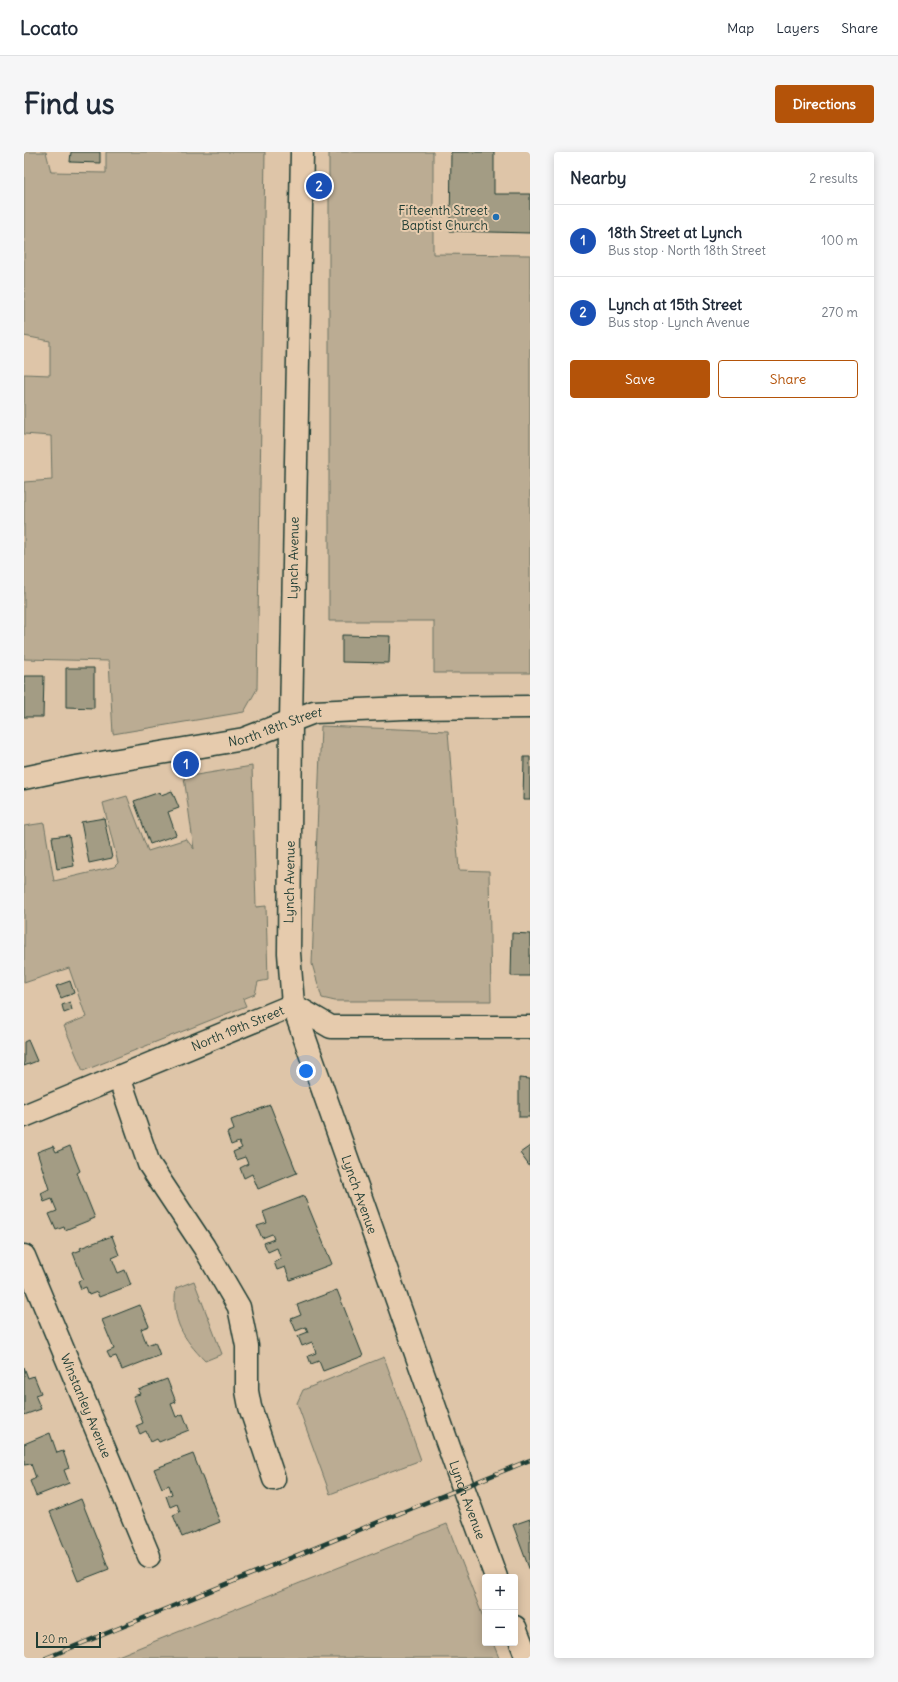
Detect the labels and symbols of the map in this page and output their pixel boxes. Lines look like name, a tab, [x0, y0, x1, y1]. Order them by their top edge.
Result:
pin: 2	[306, 171, 332, 201]
place label: Fifteenth Street Baptist Church	[398, 202, 489, 234]
marker: Fifteenth Street Baptist Church	[491, 212, 501, 222]
street label: Lynch Avenue	[284, 517, 303, 599]
street label: North 18th Street	[227, 704, 323, 750]
pin: 1	[173, 749, 199, 779]
street label: Lynch Avenue	[280, 841, 299, 923]
street label: North 19th Street	[189, 1001, 287, 1055]
your location	[296, 1061, 316, 1081]
street label: Lynch Avenue	[338, 1153, 381, 1236]
street label: Winstanley Avenue	[57, 1351, 115, 1461]
street label: Lynch Avenue	[445, 1458, 489, 1542]
scale bar	[36, 1630, 101, 1649]

